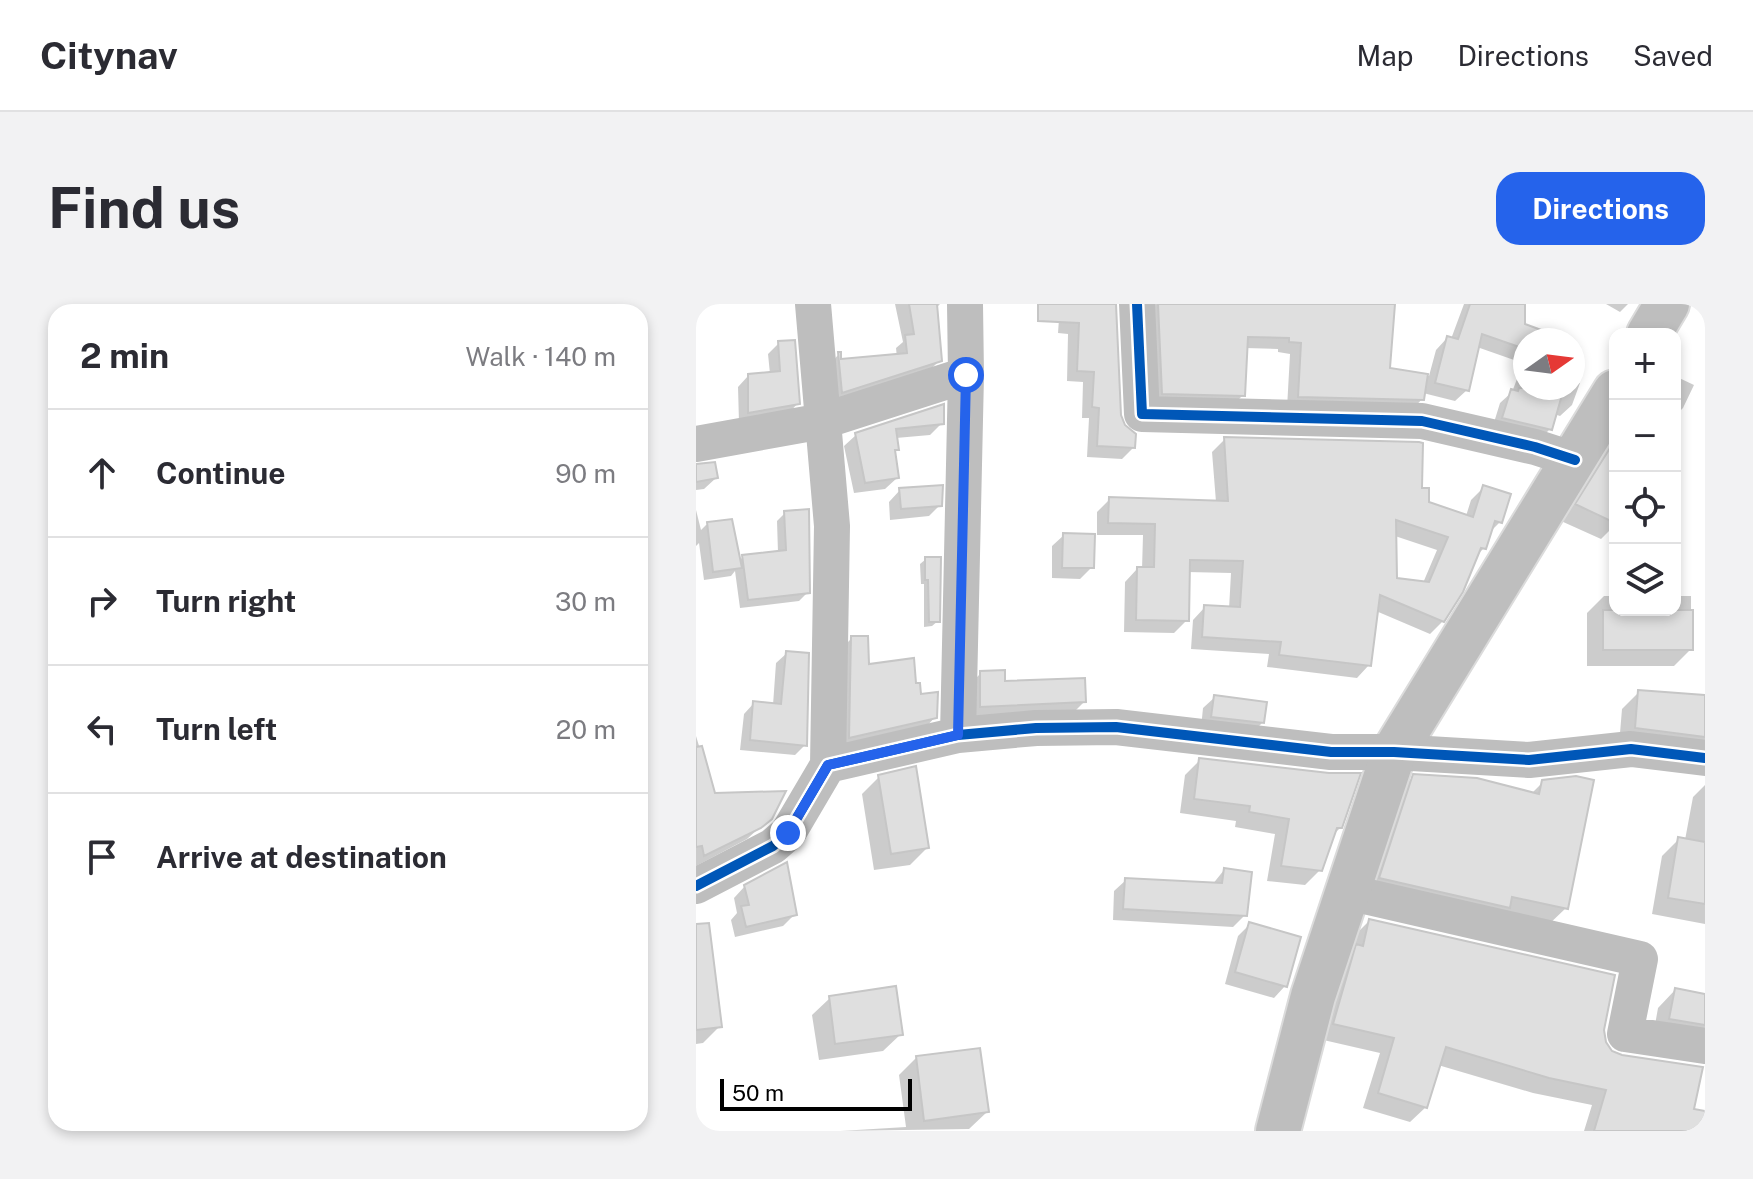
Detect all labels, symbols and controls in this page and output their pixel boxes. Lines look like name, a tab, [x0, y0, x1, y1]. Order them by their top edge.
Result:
text: Citynav	[40, 33, 178, 78]
text: Map	[1357, 39, 1413, 72]
text: Directions	[1457, 39, 1589, 72]
text: Saved	[1633, 39, 1713, 72]
button: Directions	[1496, 172, 1705, 245]
text: Find us	[48, 175, 240, 241]
north arrow	[1513, 328, 1585, 400]
map controls	[1609, 328, 1681, 616]
button: +	[1609, 328, 1681, 400]
text: 2 min	[80, 336, 169, 376]
text: Walk · 140 m	[466, 341, 616, 372]
route start	[948, 357, 984, 393]
button: −	[1609, 400, 1681, 472]
icon: ahead	[80, 451, 124, 495]
text: Continue	[156, 455, 286, 491]
text: 90 m	[555, 458, 616, 489]
button: locate	[1609, 472, 1681, 544]
button: layers	[1609, 544, 1681, 616]
icon: right	[80, 579, 124, 623]
text: Turn right	[156, 583, 296, 619]
text: 30 m	[555, 586, 616, 617]
icon: left	[80, 707, 124, 751]
text: Turn left	[156, 711, 277, 747]
text: 20 m	[556, 714, 616, 745]
route end	[770, 815, 806, 851]
icon: arrive	[80, 835, 124, 879]
text: Arrive at destination	[156, 839, 447, 875]
scale bar	[720, 1075, 912, 1111]
text: 50 m	[732, 1080, 784, 1106]

